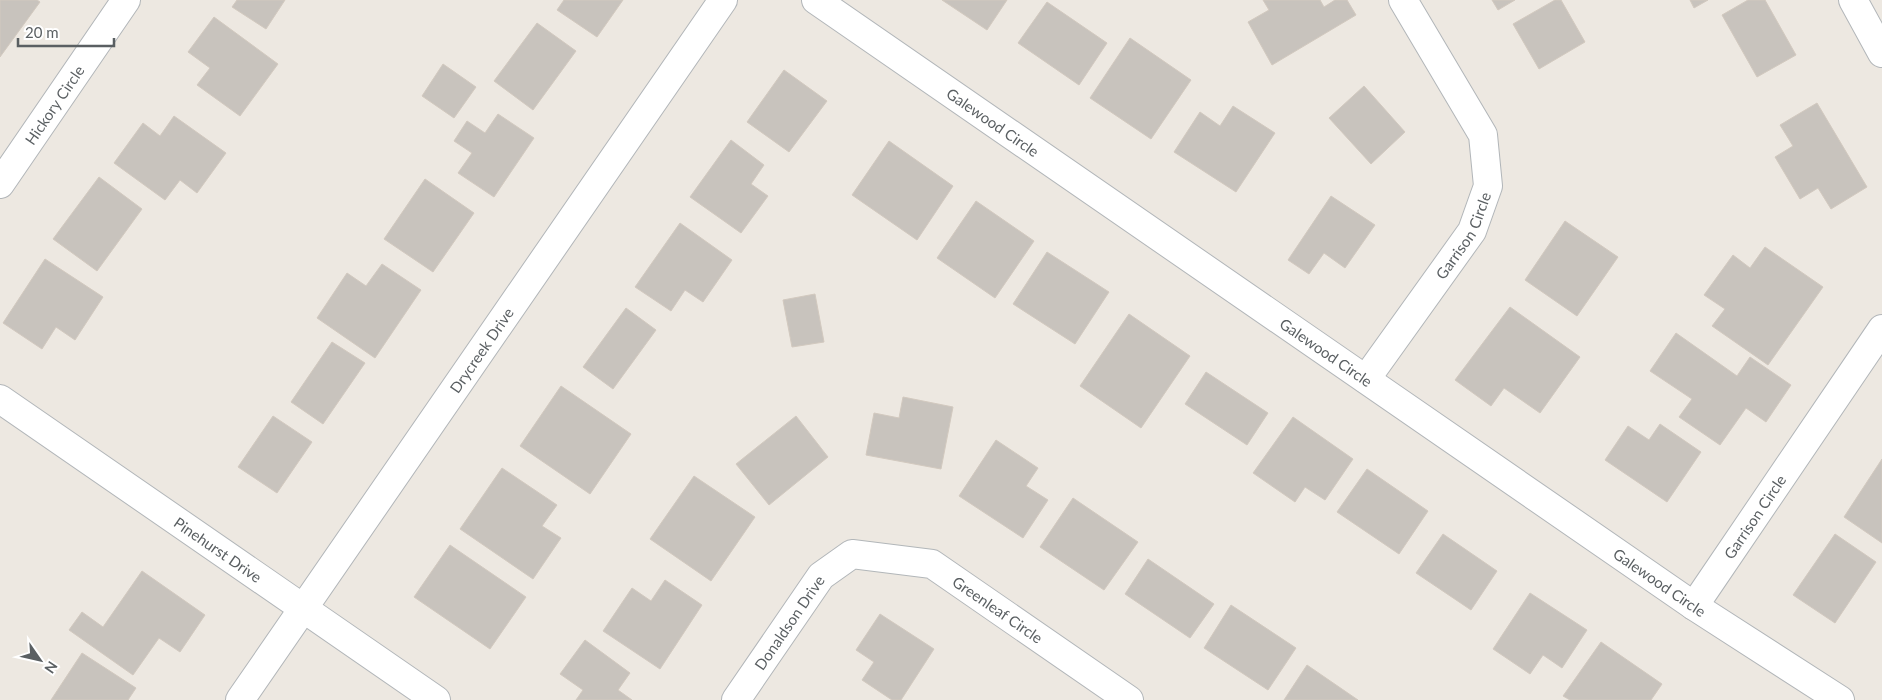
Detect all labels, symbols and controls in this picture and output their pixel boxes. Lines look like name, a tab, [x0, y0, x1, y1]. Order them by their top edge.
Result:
scale bar	[18, 15, 114, 47]
text: 20 m	[25, 23, 59, 41]
street label: Hickory Circle	[21, 62, 88, 148]
street label: Galewood Circle	[943, 84, 1043, 160]
street label: Garrison Circle	[1432, 190, 1494, 282]
street label: Drycreek Drive	[446, 304, 517, 396]
street label: Galewood Circle	[1277, 314, 1376, 390]
street label: Garrison Circle	[1720, 471, 1790, 562]
street label: Pinehurst Drive	[171, 513, 265, 586]
street label: Galewood Circle	[1610, 544, 1709, 620]
street label: Donaldson Drive	[750, 572, 828, 673]
street label: Greenleaf Circle	[949, 572, 1046, 647]
north arrow	[15, 635, 65, 685]
text: N	[41, 658, 61, 677]

